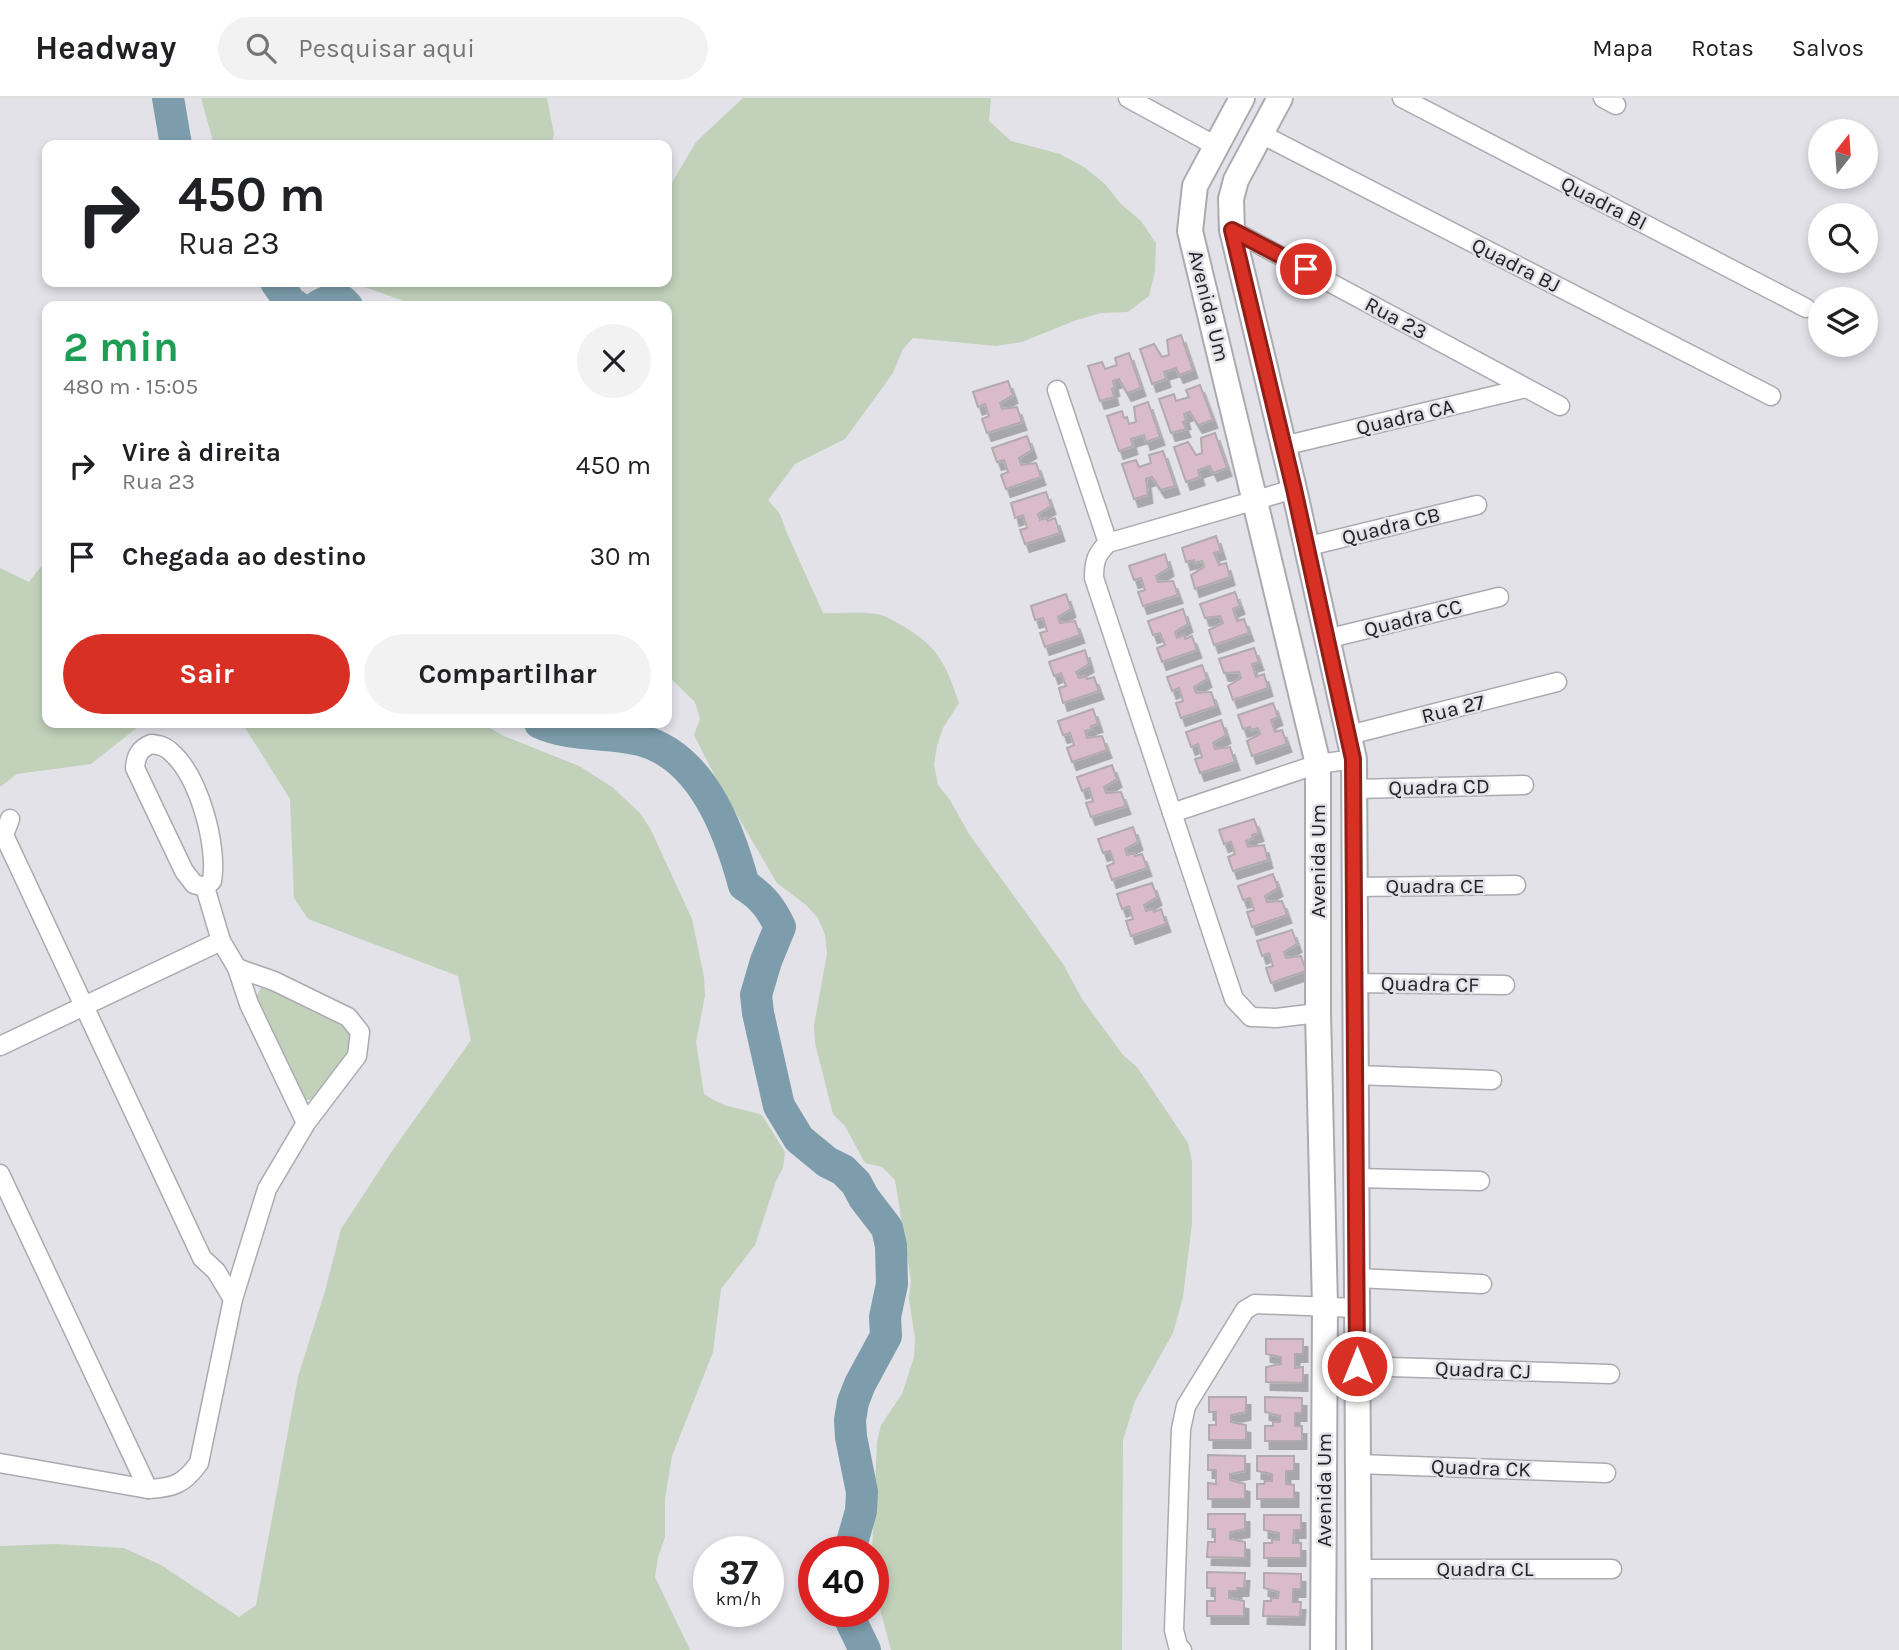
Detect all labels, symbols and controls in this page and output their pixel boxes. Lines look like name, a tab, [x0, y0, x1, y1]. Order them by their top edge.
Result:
search box	[218, 17, 708, 80]
text: Headway	[35, 29, 176, 67]
icon: search	[242, 29, 280, 67]
text: Pesquisar aqui	[298, 33, 475, 64]
text: Mapa	[1592, 34, 1653, 62]
text: Rotas	[1691, 34, 1754, 62]
text: Salvos	[1792, 34, 1864, 62]
north arrow	[1808, 119, 1878, 189]
map controls	[1808, 119, 1878, 357]
text: 450 m	[178, 166, 326, 223]
icon: right	[63, 168, 154, 259]
street label: Quadra BI	[1557, 171, 1651, 235]
button: search	[1808, 203, 1878, 273]
text: Rua 23	[178, 225, 280, 262]
street label: Quadra BJ	[1468, 232, 1564, 298]
pin	[1276, 239, 1336, 299]
street label: Avenida Um	[1184, 248, 1234, 364]
icon: arrive	[1287, 250, 1325, 288]
button: layers	[1808, 287, 1878, 357]
street label: Rua 23	[1361, 292, 1431, 344]
text: 2 min	[63, 322, 179, 372]
button: close	[577, 324, 651, 398]
text: 480 m · 15:05	[63, 373, 198, 400]
street label: Quadra CA	[1354, 394, 1456, 440]
text: Vire à direita	[122, 437, 281, 468]
icon: right	[63, 447, 101, 485]
text: 450 m	[576, 450, 651, 481]
text: Rua 23	[122, 468, 195, 495]
street label: Quadra CB	[1339, 502, 1443, 550]
icon: arrive	[63, 538, 101, 576]
text: Chegada ao destino	[122, 541, 366, 572]
text: 30 m	[590, 541, 651, 572]
street label: Quadra CC	[1361, 594, 1465, 642]
button: Sair	[63, 634, 350, 714]
button: Compartilhar	[364, 634, 651, 714]
street label: Rua 27	[1419, 690, 1487, 728]
street label: Quadra CD	[1388, 774, 1490, 800]
street label: Avenida Um	[1306, 804, 1330, 918]
street label: Quadra CE	[1385, 874, 1485, 898]
street label: Quadra CF	[1381, 971, 1479, 997]
position arrow	[1320, 1329, 1394, 1403]
street label: Quadra CJ	[1435, 1356, 1531, 1384]
street label: Avenida Um	[1312, 1433, 1336, 1547]
street label: Quadra CK	[1431, 1454, 1532, 1482]
speed limit sign: 40	[798, 1536, 889, 1627]
text: 37	[719, 1552, 758, 1593]
street label: Quadra CL	[1436, 1557, 1534, 1581]
text: km/h	[716, 1588, 761, 1610]

